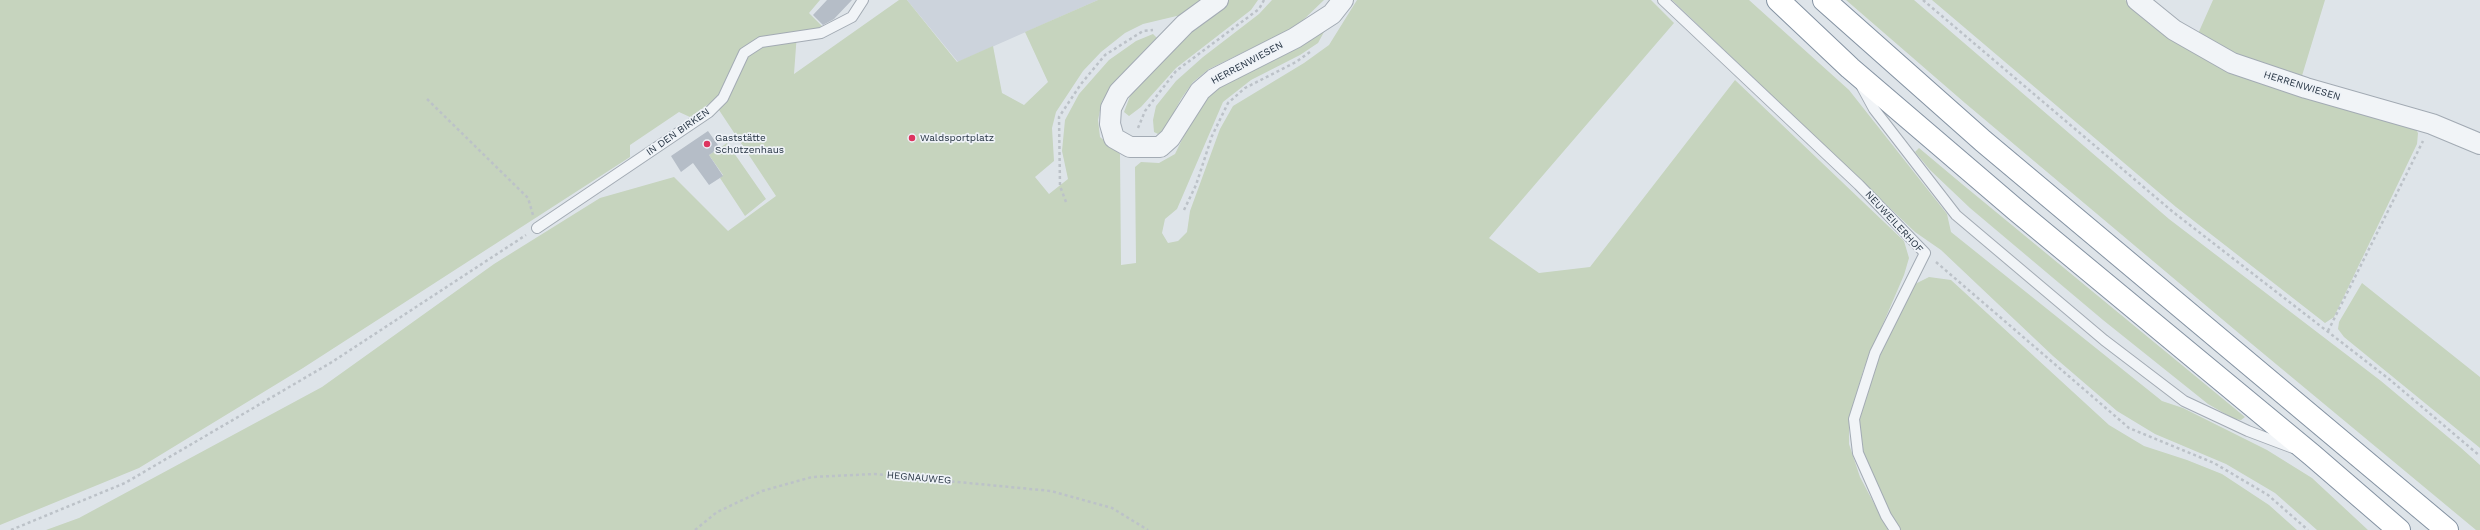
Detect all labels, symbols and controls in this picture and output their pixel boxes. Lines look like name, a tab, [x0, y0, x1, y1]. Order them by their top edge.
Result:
street label: HERRENWIESEN	[1209, 39, 1285, 87]
street label: HERRENWIESEN	[2262, 69, 2342, 103]
street label: IN DEN BIRKEN	[644, 106, 712, 158]
place label: Gaststätte Schützenhaus	[715, 132, 784, 156]
place label: Waldsportplatz	[920, 132, 994, 144]
marker: Waldsportplatz	[907, 133, 917, 143]
marker: Gaststätte Schützenhaus	[702, 139, 712, 149]
street label: NEUWEILERHOF	[1862, 189, 1926, 255]
street label: HEGNAUWEG	[886, 469, 952, 487]

